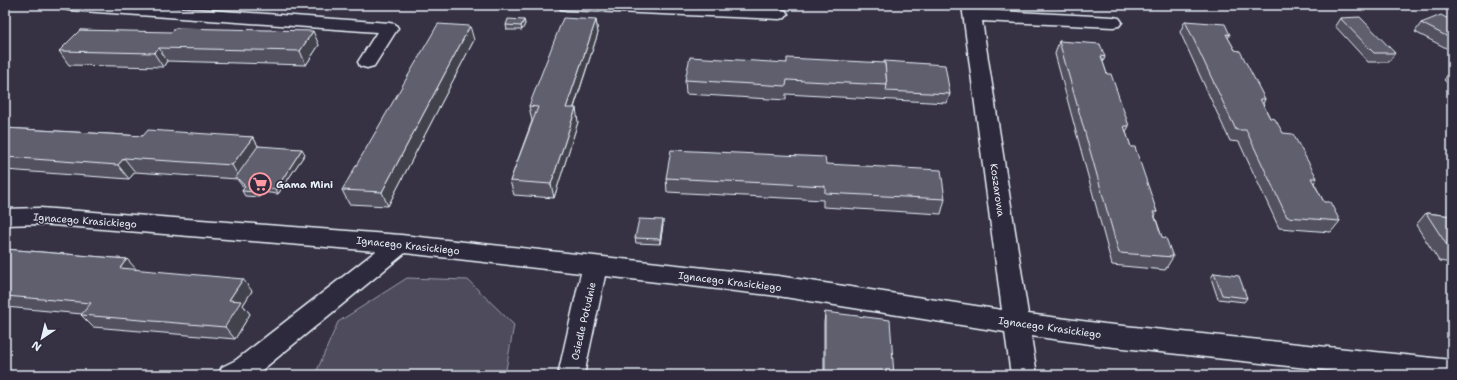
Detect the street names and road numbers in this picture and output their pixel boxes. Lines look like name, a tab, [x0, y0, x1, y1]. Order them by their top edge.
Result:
street label: Koszarowa	[987, 163, 1008, 218]
street label: Ignacego Krasickiego	[33, 210, 137, 231]
street label: Ignacego Krasickiego	[356, 234, 460, 257]
street label: Ignacego Krasickiego	[678, 269, 782, 294]
street label: Osiedle Południe	[568, 280, 599, 361]
street label: Ignacego Krasickiego	[998, 314, 1102, 341]

